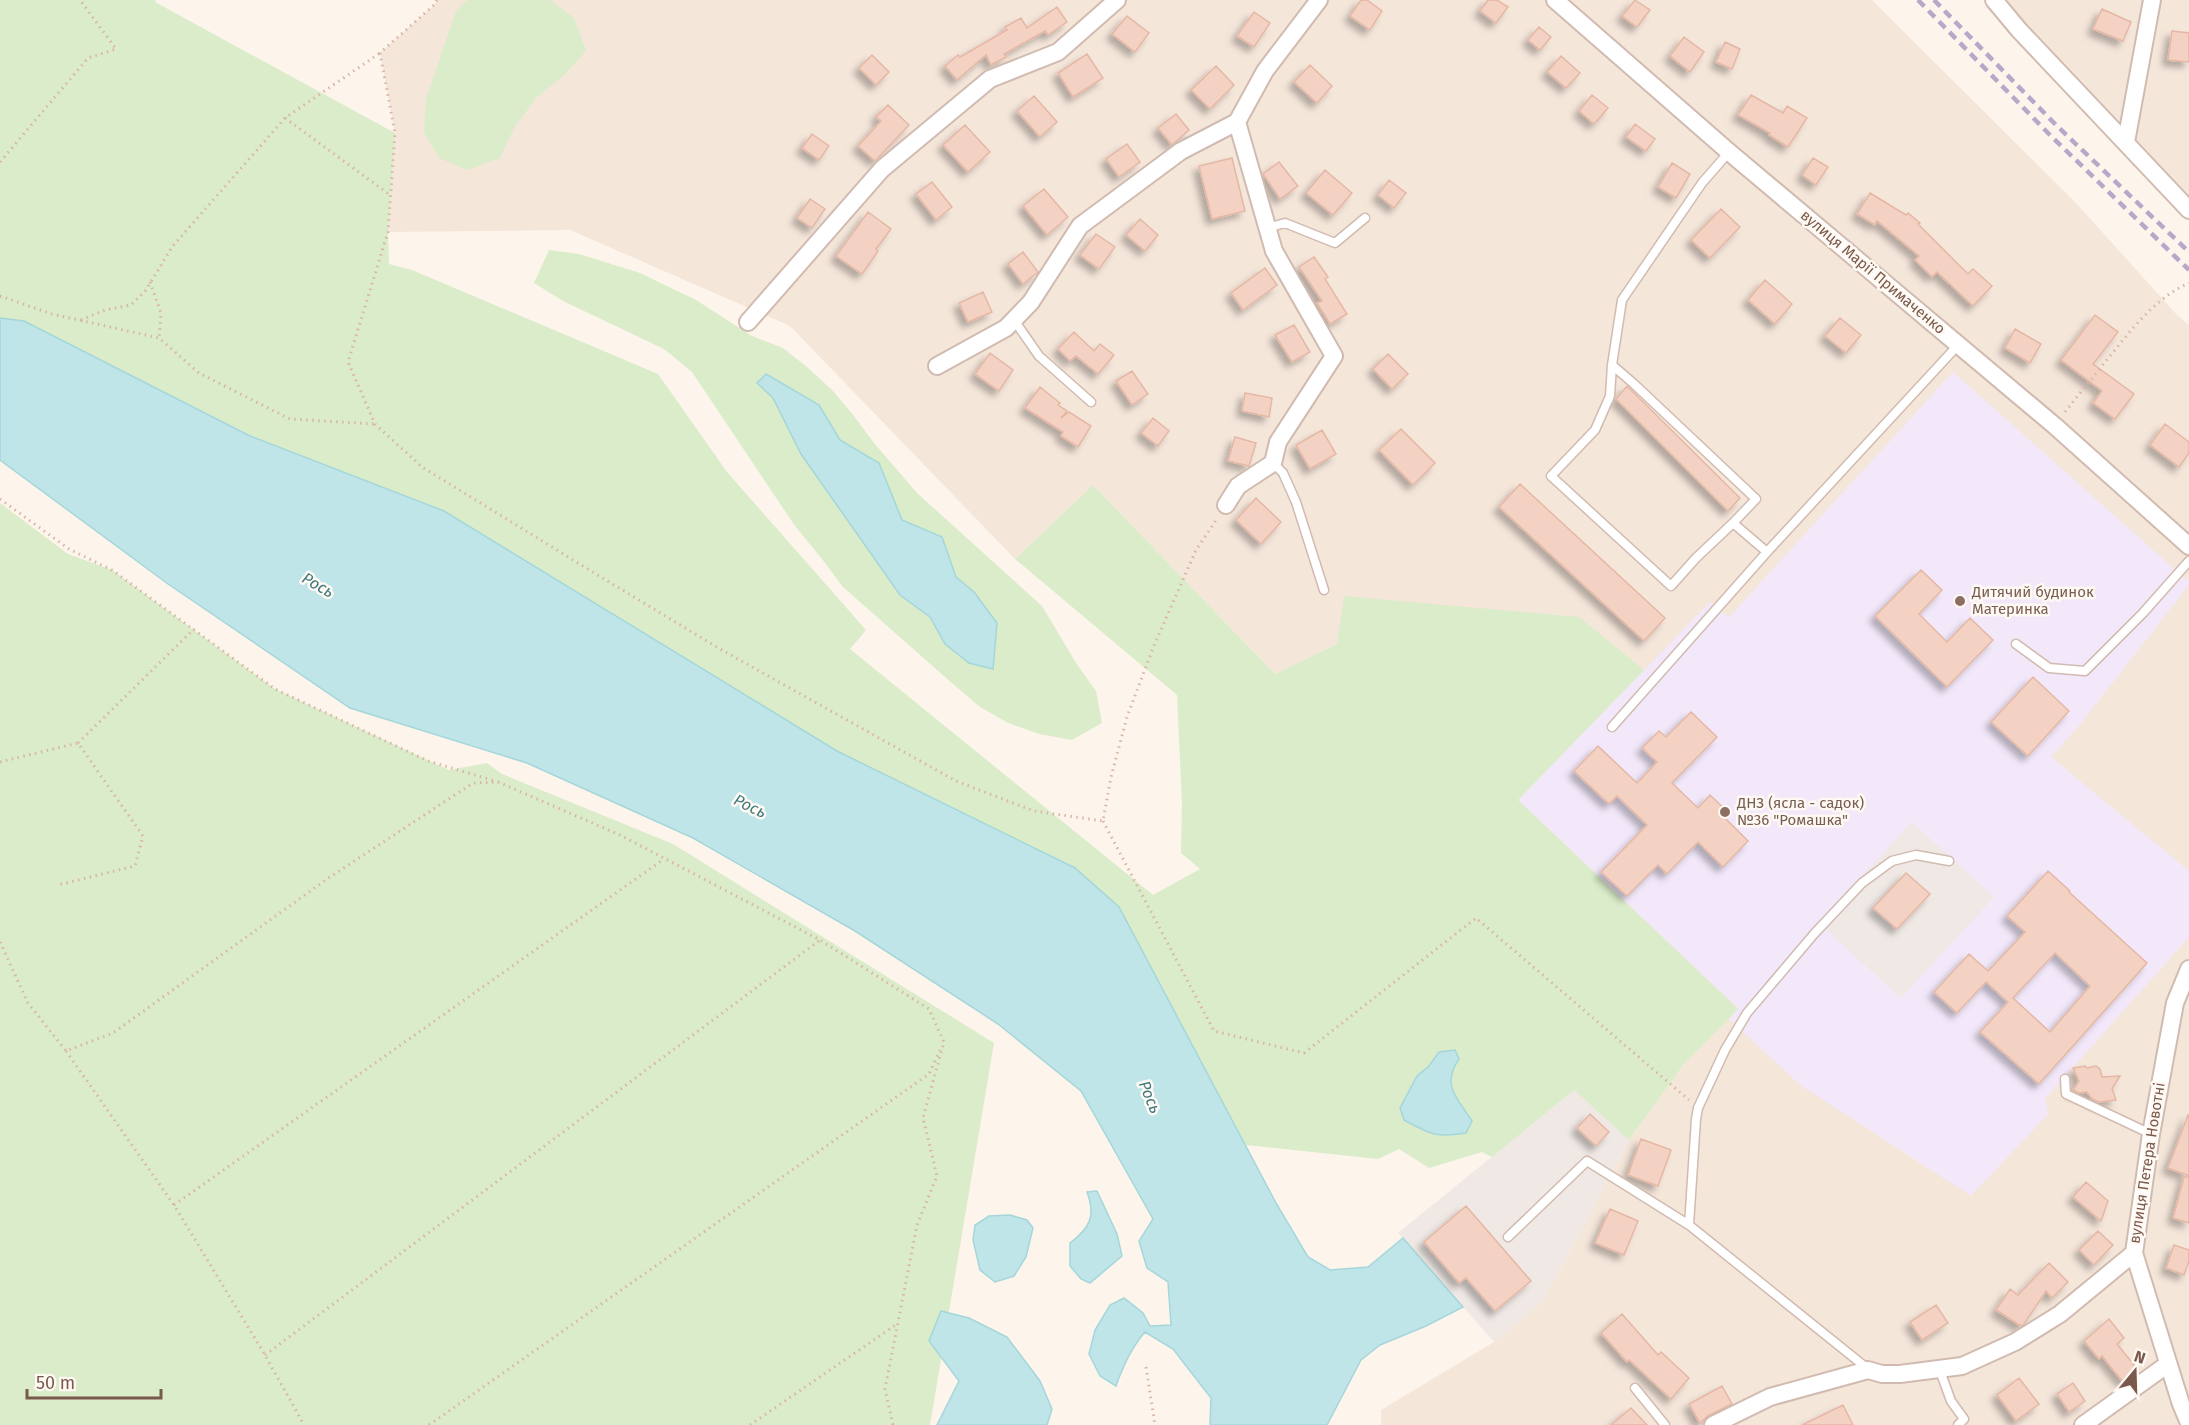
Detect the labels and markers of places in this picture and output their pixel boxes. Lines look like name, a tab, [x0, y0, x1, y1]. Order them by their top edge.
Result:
place label: Дитячий будинок Материнка	[1971, 583, 2094, 618]
marker: Дитячий будинок Материнка	[1953, 594, 1967, 608]
place label: ДНЗ (ясла - садок) №36 "Ромашка"	[1736, 794, 1864, 829]
marker: ДНЗ (ясла - садок) №36 "Ромашка"	[1718, 805, 1732, 819]

